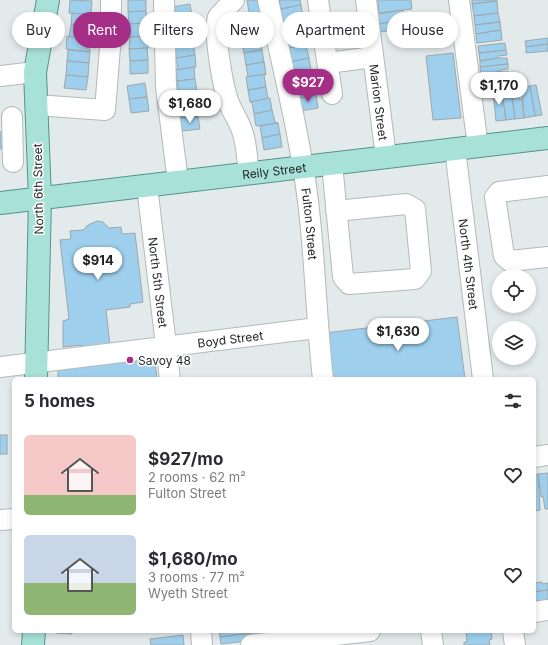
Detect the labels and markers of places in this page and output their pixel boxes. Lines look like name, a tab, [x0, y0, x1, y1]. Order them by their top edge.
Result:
pin: $927	[284, 69, 332, 103]
pin: $1,170	[466, 72, 532, 106]
pin: $1,680	[157, 90, 223, 124]
pin: $914	[74, 247, 122, 281]
pin: $1,630	[365, 318, 431, 352]
place label: Savoy 48	[138, 353, 191, 368]
marker: Savoy 48	[125, 355, 135, 365]

